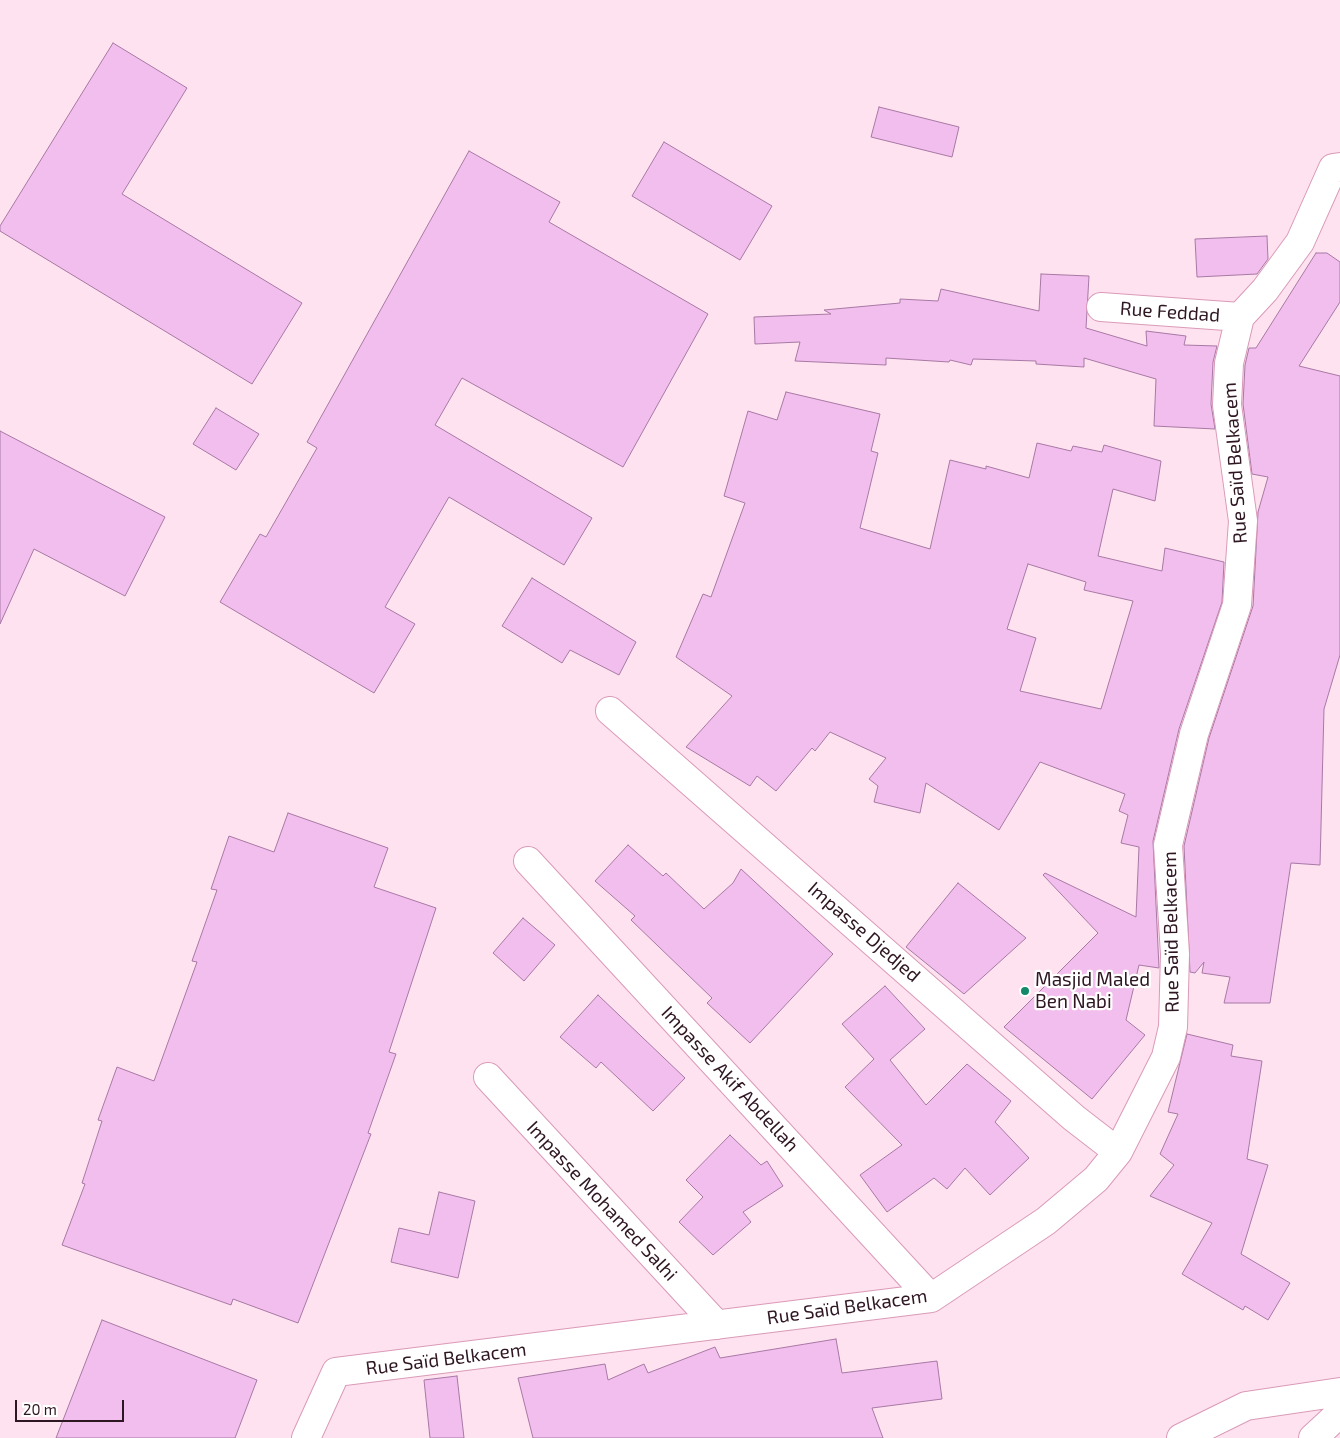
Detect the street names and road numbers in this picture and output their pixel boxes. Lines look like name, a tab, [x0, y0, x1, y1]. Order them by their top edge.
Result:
street label: Rue Feddad	[1119, 297, 1221, 327]
street label: Rue Saïd Belkacem	[1218, 382, 1252, 544]
street label: Rue Saïd Belkacem	[1158, 851, 1184, 1013]
street label: Impasse Djedjed	[803, 877, 925, 987]
street label: Impasse Akif Abdellah	[657, 1001, 803, 1157]
street label: Impasse Mohamed Salhi	[522, 1116, 682, 1286]
street label: Rue Saïd Belkacem	[765, 1284, 929, 1330]
street label: Rue Saïd Belkacem	[364, 1338, 528, 1380]

